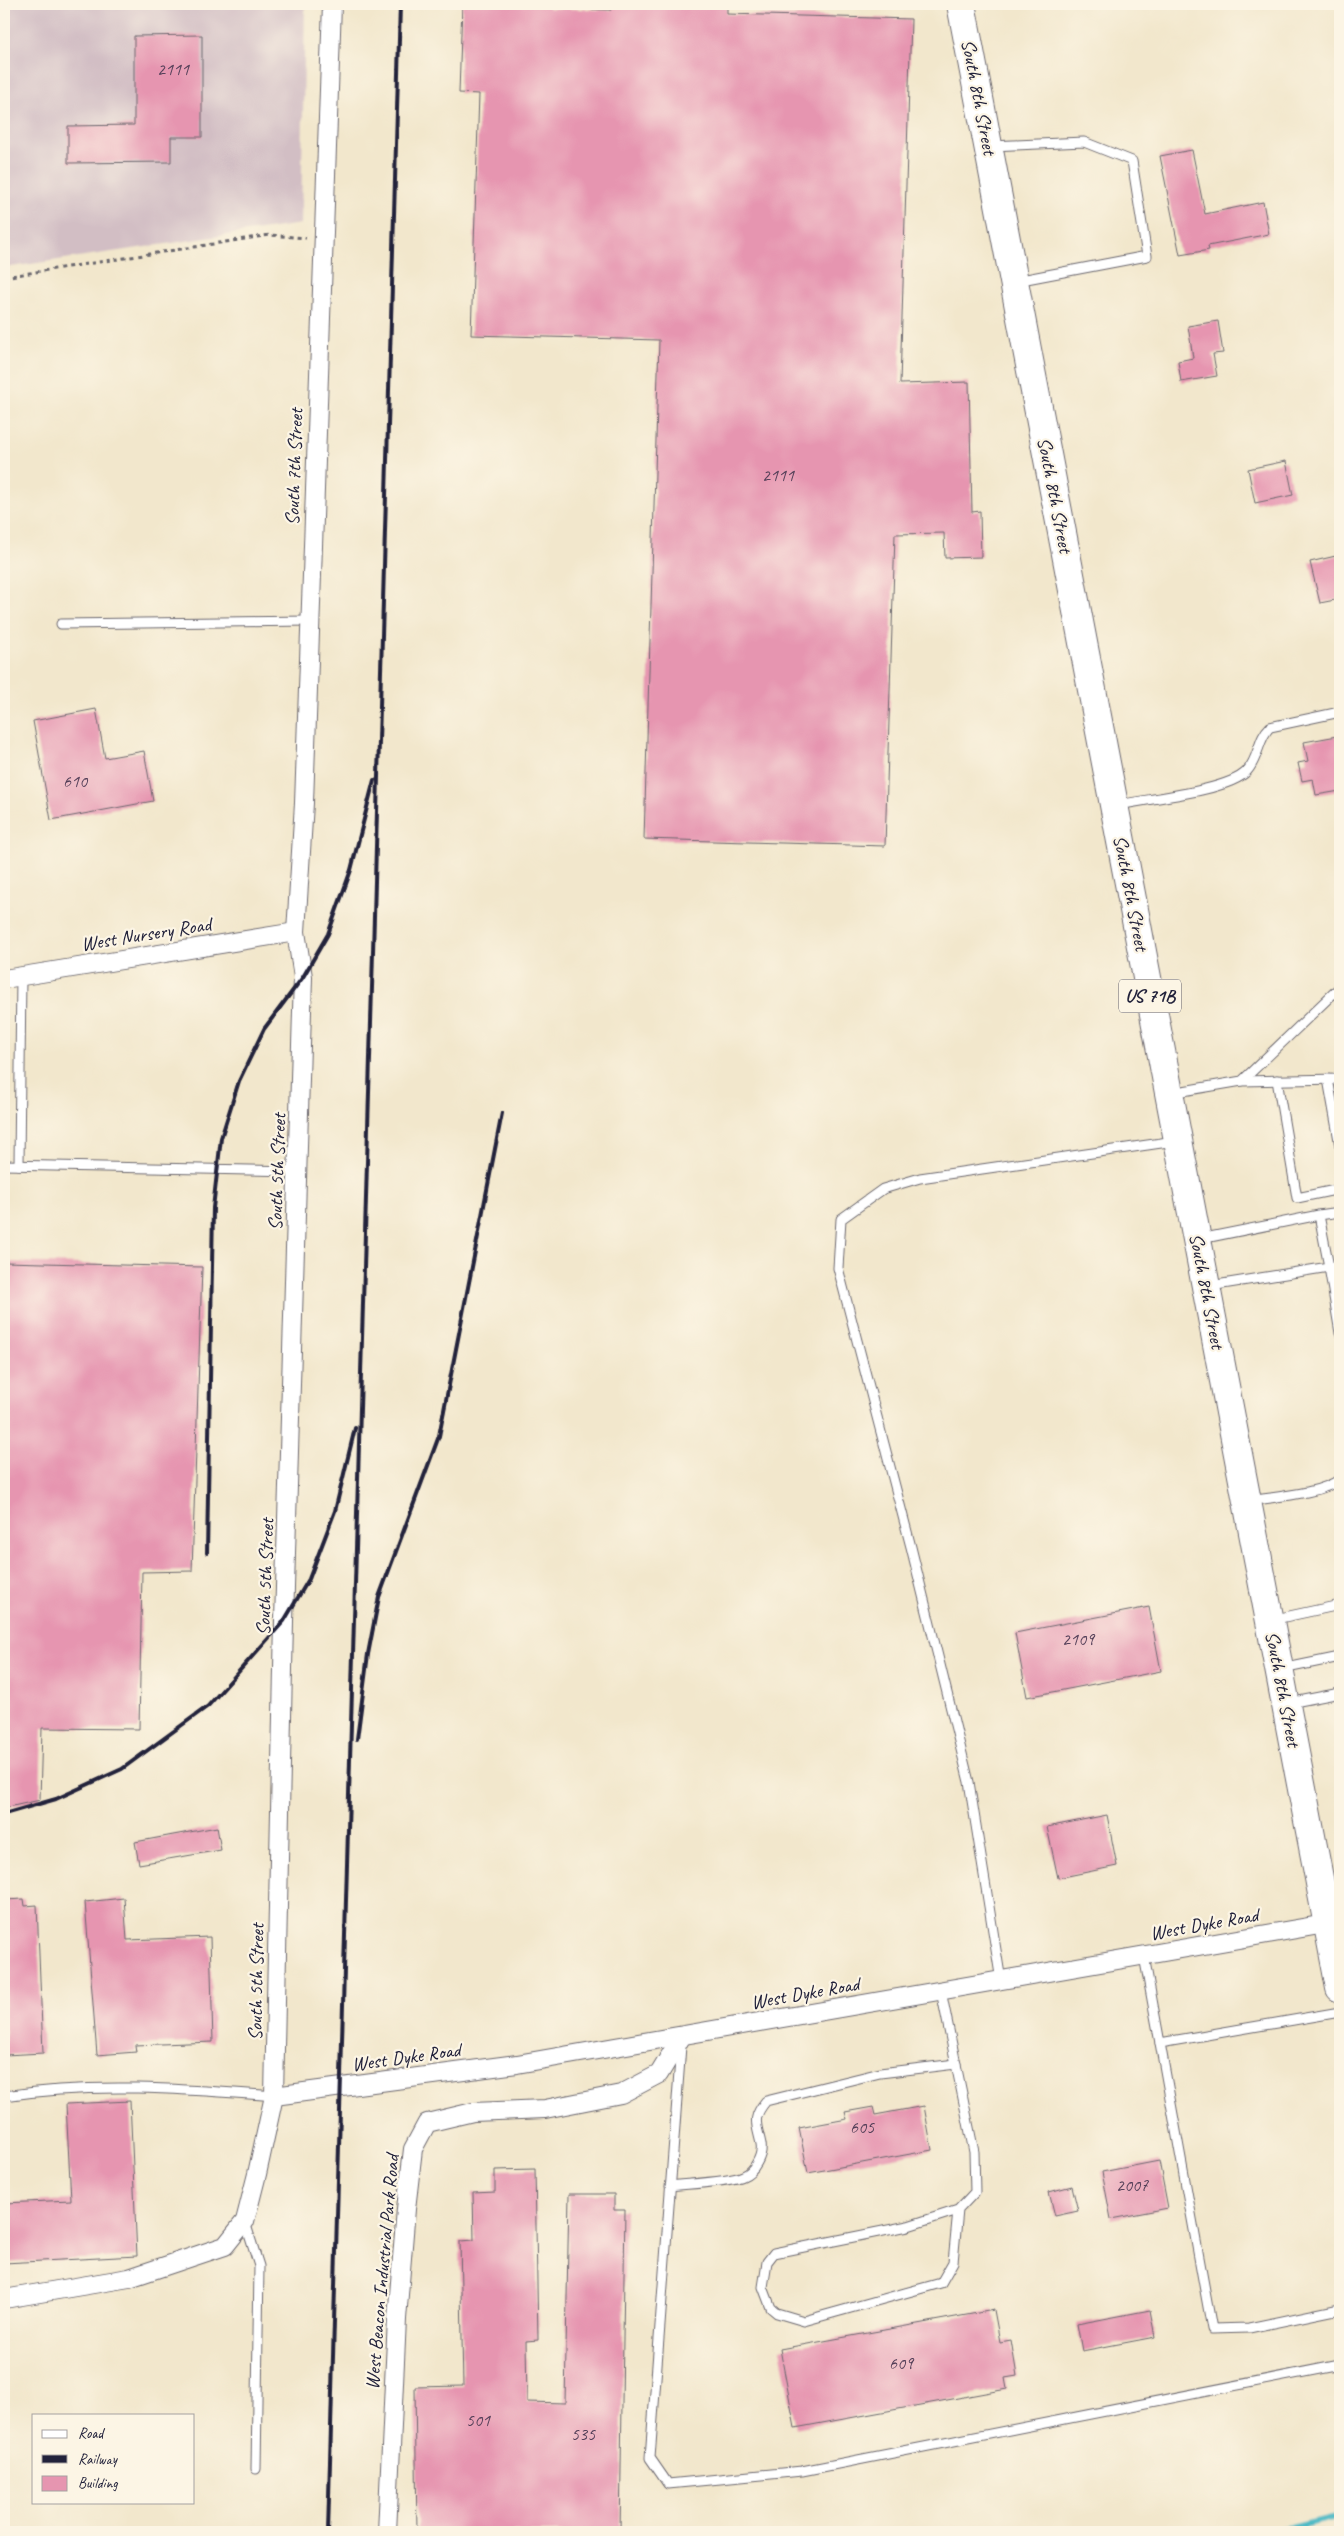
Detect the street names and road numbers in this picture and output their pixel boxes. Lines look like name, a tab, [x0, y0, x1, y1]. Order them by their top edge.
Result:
street label: South 8th Street	[956, 37, 1003, 159]
street label: South 7th Street	[279, 406, 309, 526]
street label: South 8th Street	[1032, 435, 1079, 557]
street label: South 8th Street	[1108, 833, 1155, 955]
street label: West Nursery Road	[79, 911, 216, 957]
road number: US 71B	[1119, 979, 1181, 1012]
street label: South 5th Street	[262, 1111, 292, 1231]
street label: South 8th Street	[1184, 1231, 1231, 1353]
street label: South 5th Street	[250, 1516, 280, 1636]
street label: South 8th Street	[1260, 1629, 1307, 1751]
street label: West Dyke Road	[1148, 1902, 1263, 1946]
street label: South 5th Street	[242, 1921, 270, 2041]
street label: West Dyke Road	[749, 1971, 864, 2015]
street label: West Dyke Road	[350, 2037, 465, 2077]
street label: West Beacon Industrial Park Road	[359, 2150, 405, 2390]

